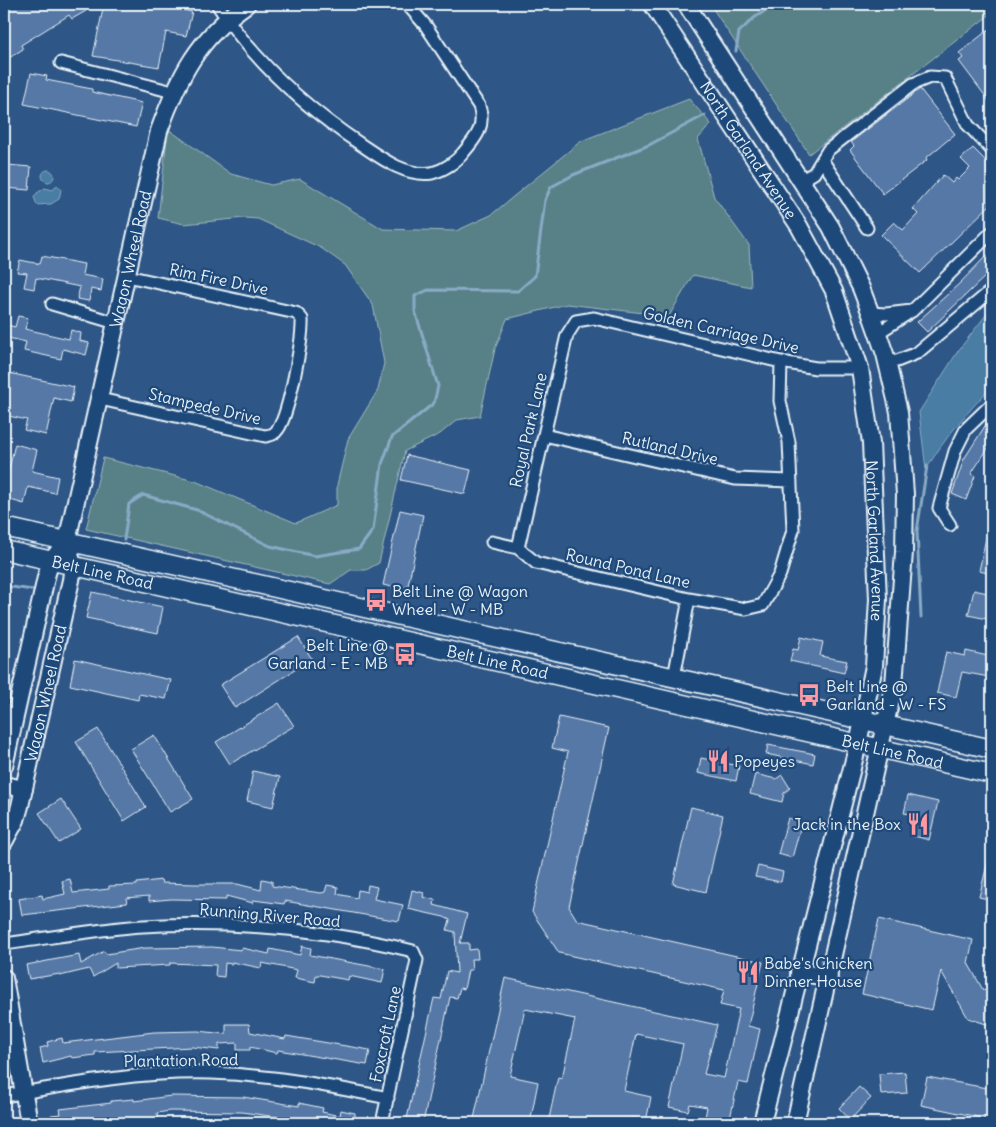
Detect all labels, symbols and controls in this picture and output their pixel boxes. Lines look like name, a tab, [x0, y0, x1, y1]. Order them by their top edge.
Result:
street label: North Garland Avenue	[696, 77, 801, 223]
street label: Wagon Wheel Road	[105, 188, 155, 330]
street label: Rim Fire Drive	[168, 259, 270, 299]
street label: Golden Carriage Drive	[641, 302, 801, 358]
street label: Royal Park Lane	[505, 371, 551, 489]
street label: Stampede Drive	[147, 383, 263, 429]
street label: Rutland Drive	[620, 427, 720, 469]
street label: North Garland Avenue	[862, 460, 888, 622]
street label: Round Pond Lane	[564, 544, 692, 592]
street label: Belt Line Road	[50, 551, 155, 594]
place label: Belt Line @ Wagon Wheel - W - MB	[392, 581, 528, 619]
bus stop icon: Belt Line @ Wagon Wheel - W - MB	[363, 587, 389, 613]
street label: Wagon Wheel Road	[20, 623, 71, 764]
place label: Belt Line @ Garland - E - MB	[268, 635, 388, 673]
bus stop icon: Belt Line @ Garland - E - MB	[392, 641, 418, 667]
street label: Belt Line Road	[445, 641, 550, 683]
place label: Belt Line @ Garland - W - FS	[826, 676, 946, 714]
bus stop icon: Belt Line @ Garland - W - FS	[796, 682, 822, 708]
street label: Belt Line Road	[840, 730, 945, 773]
restaurant icon: Popeyes	[705, 748, 731, 774]
place label: Popeyes	[734, 751, 795, 771]
restaurant icon: Jack in the Box	[905, 811, 931, 837]
place label: Jack in the Box	[793, 814, 901, 834]
street label: Running River Road	[199, 899, 341, 931]
place label: Babe's Chicken Dinner House	[764, 953, 873, 991]
restaurant icon: Babe's Chicken Dinner House	[735, 959, 761, 985]
street label: Foxcroft Lane	[365, 984, 405, 1084]
street label: Plantation Road	[124, 1049, 238, 1071]

